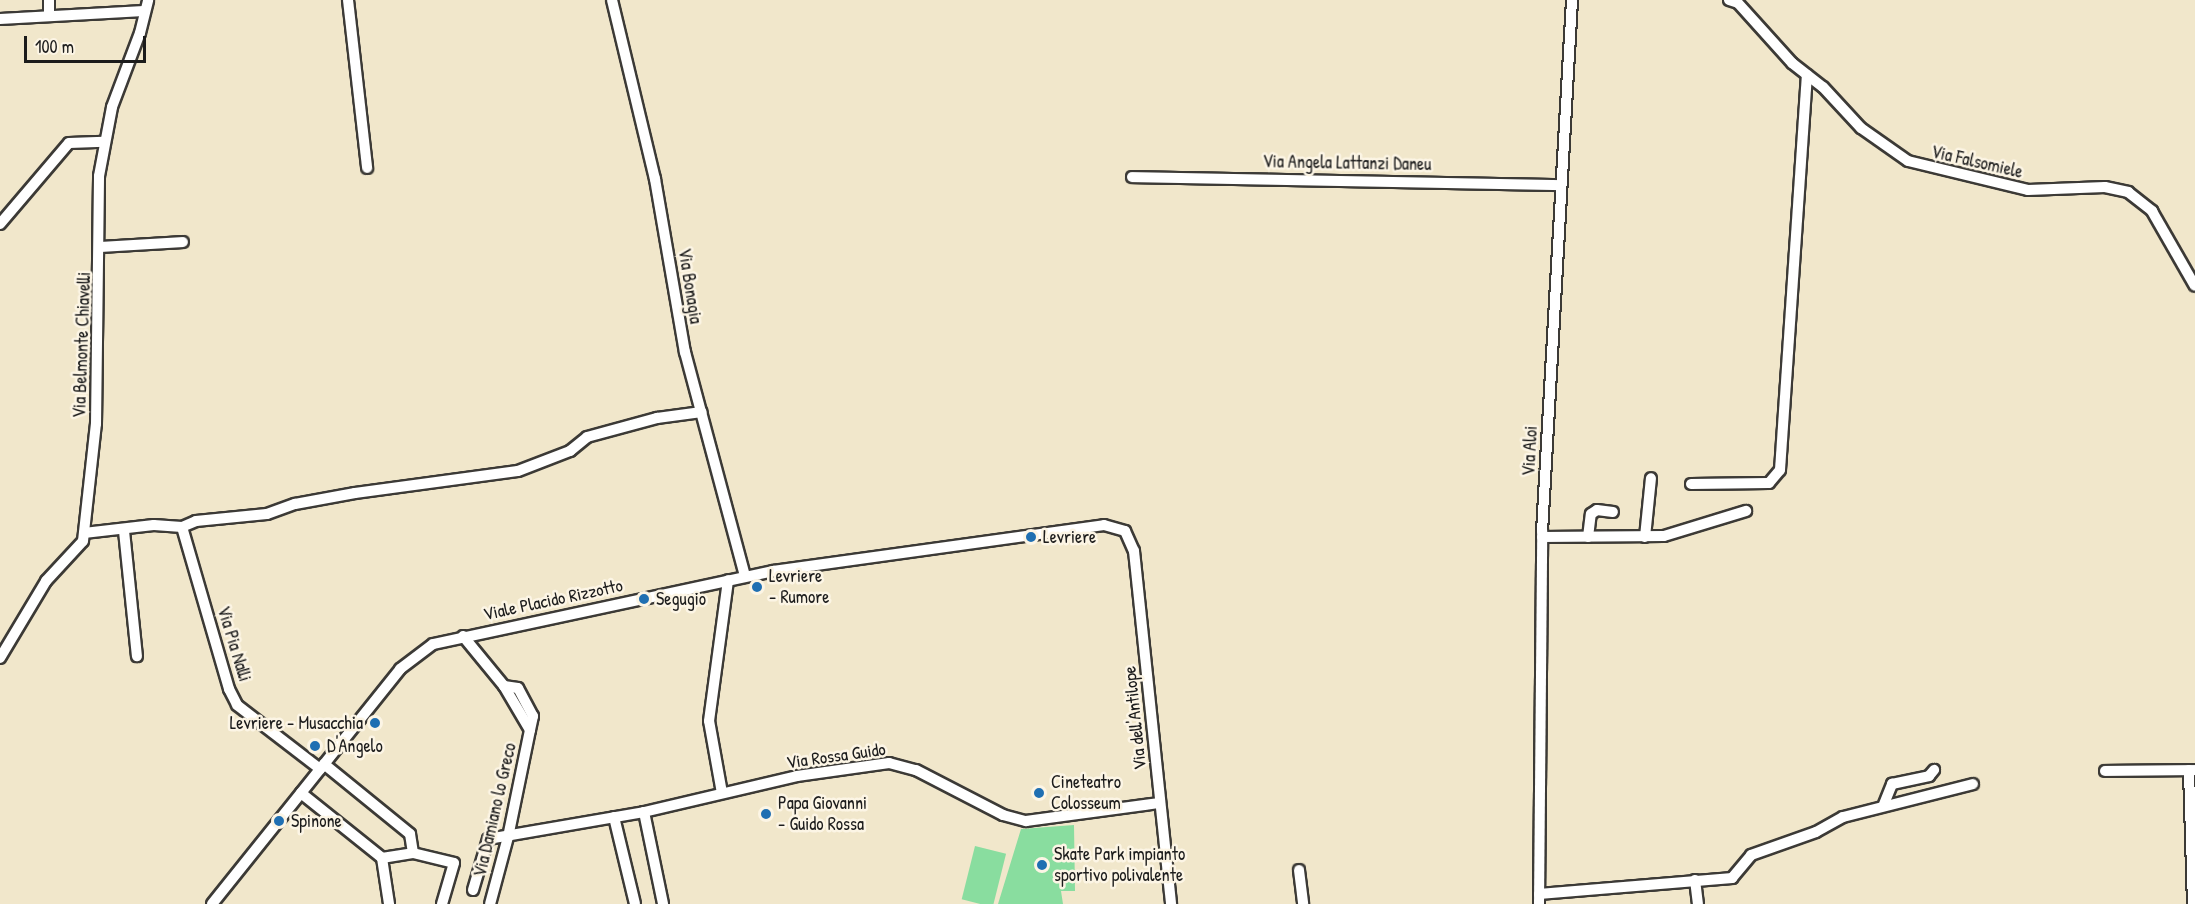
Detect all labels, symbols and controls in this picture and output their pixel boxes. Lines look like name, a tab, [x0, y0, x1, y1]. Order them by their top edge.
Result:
scale bar	[27, 24, 148, 62]
text: 100 m	[35, 34, 74, 59]
street label: Via Falsomiele	[1929, 141, 2025, 183]
street label: Via Angela Lattanzi Daneu	[1262, 151, 1432, 175]
street label: Via Bonagia	[673, 247, 707, 325]
street label: Via Belmonte Chiavelli	[69, 272, 95, 418]
street label: Via Aloi	[1518, 425, 1542, 477]
place label: Levriere	[1043, 526, 1096, 548]
marker: Levriere	[1024, 530, 1038, 544]
place label: Levriere - Rumore	[769, 566, 829, 608]
street label: Viale Placido Rizzotto	[481, 575, 625, 625]
marker: Levriere - Rumore	[750, 580, 764, 594]
place label: Segugio	[656, 588, 706, 610]
marker: Segugio	[637, 592, 651, 606]
street label: Via Pia Nalli	[212, 604, 256, 684]
street label: Via dell'Antilope	[1119, 665, 1151, 771]
place label: Levriere - Musacchia	[230, 712, 363, 734]
marker: Levriere - Musacchia	[368, 716, 382, 730]
place label: D'Angelo	[327, 735, 383, 757]
street label: Via Rossa Guido	[785, 738, 887, 774]
marker: D'Angelo	[308, 739, 322, 753]
street label: Via Damiano lo Greco	[469, 741, 521, 879]
place label: Cineteatro Colosseum	[1051, 772, 1121, 814]
marker: Cineteatro Colosseum	[1032, 786, 1046, 800]
place label: Papa Giovanni - Guido Rossa	[778, 793, 867, 836]
marker: Papa Giovanni - Guido Rossa	[759, 807, 773, 821]
place label: Spinone	[291, 810, 342, 832]
marker: Spinone	[272, 814, 286, 828]
place label: Skate Park impianto sportivo polivalente	[1054, 844, 1185, 886]
marker: Skate Park impianto sportivo polivalente	[1035, 858, 1049, 872]

